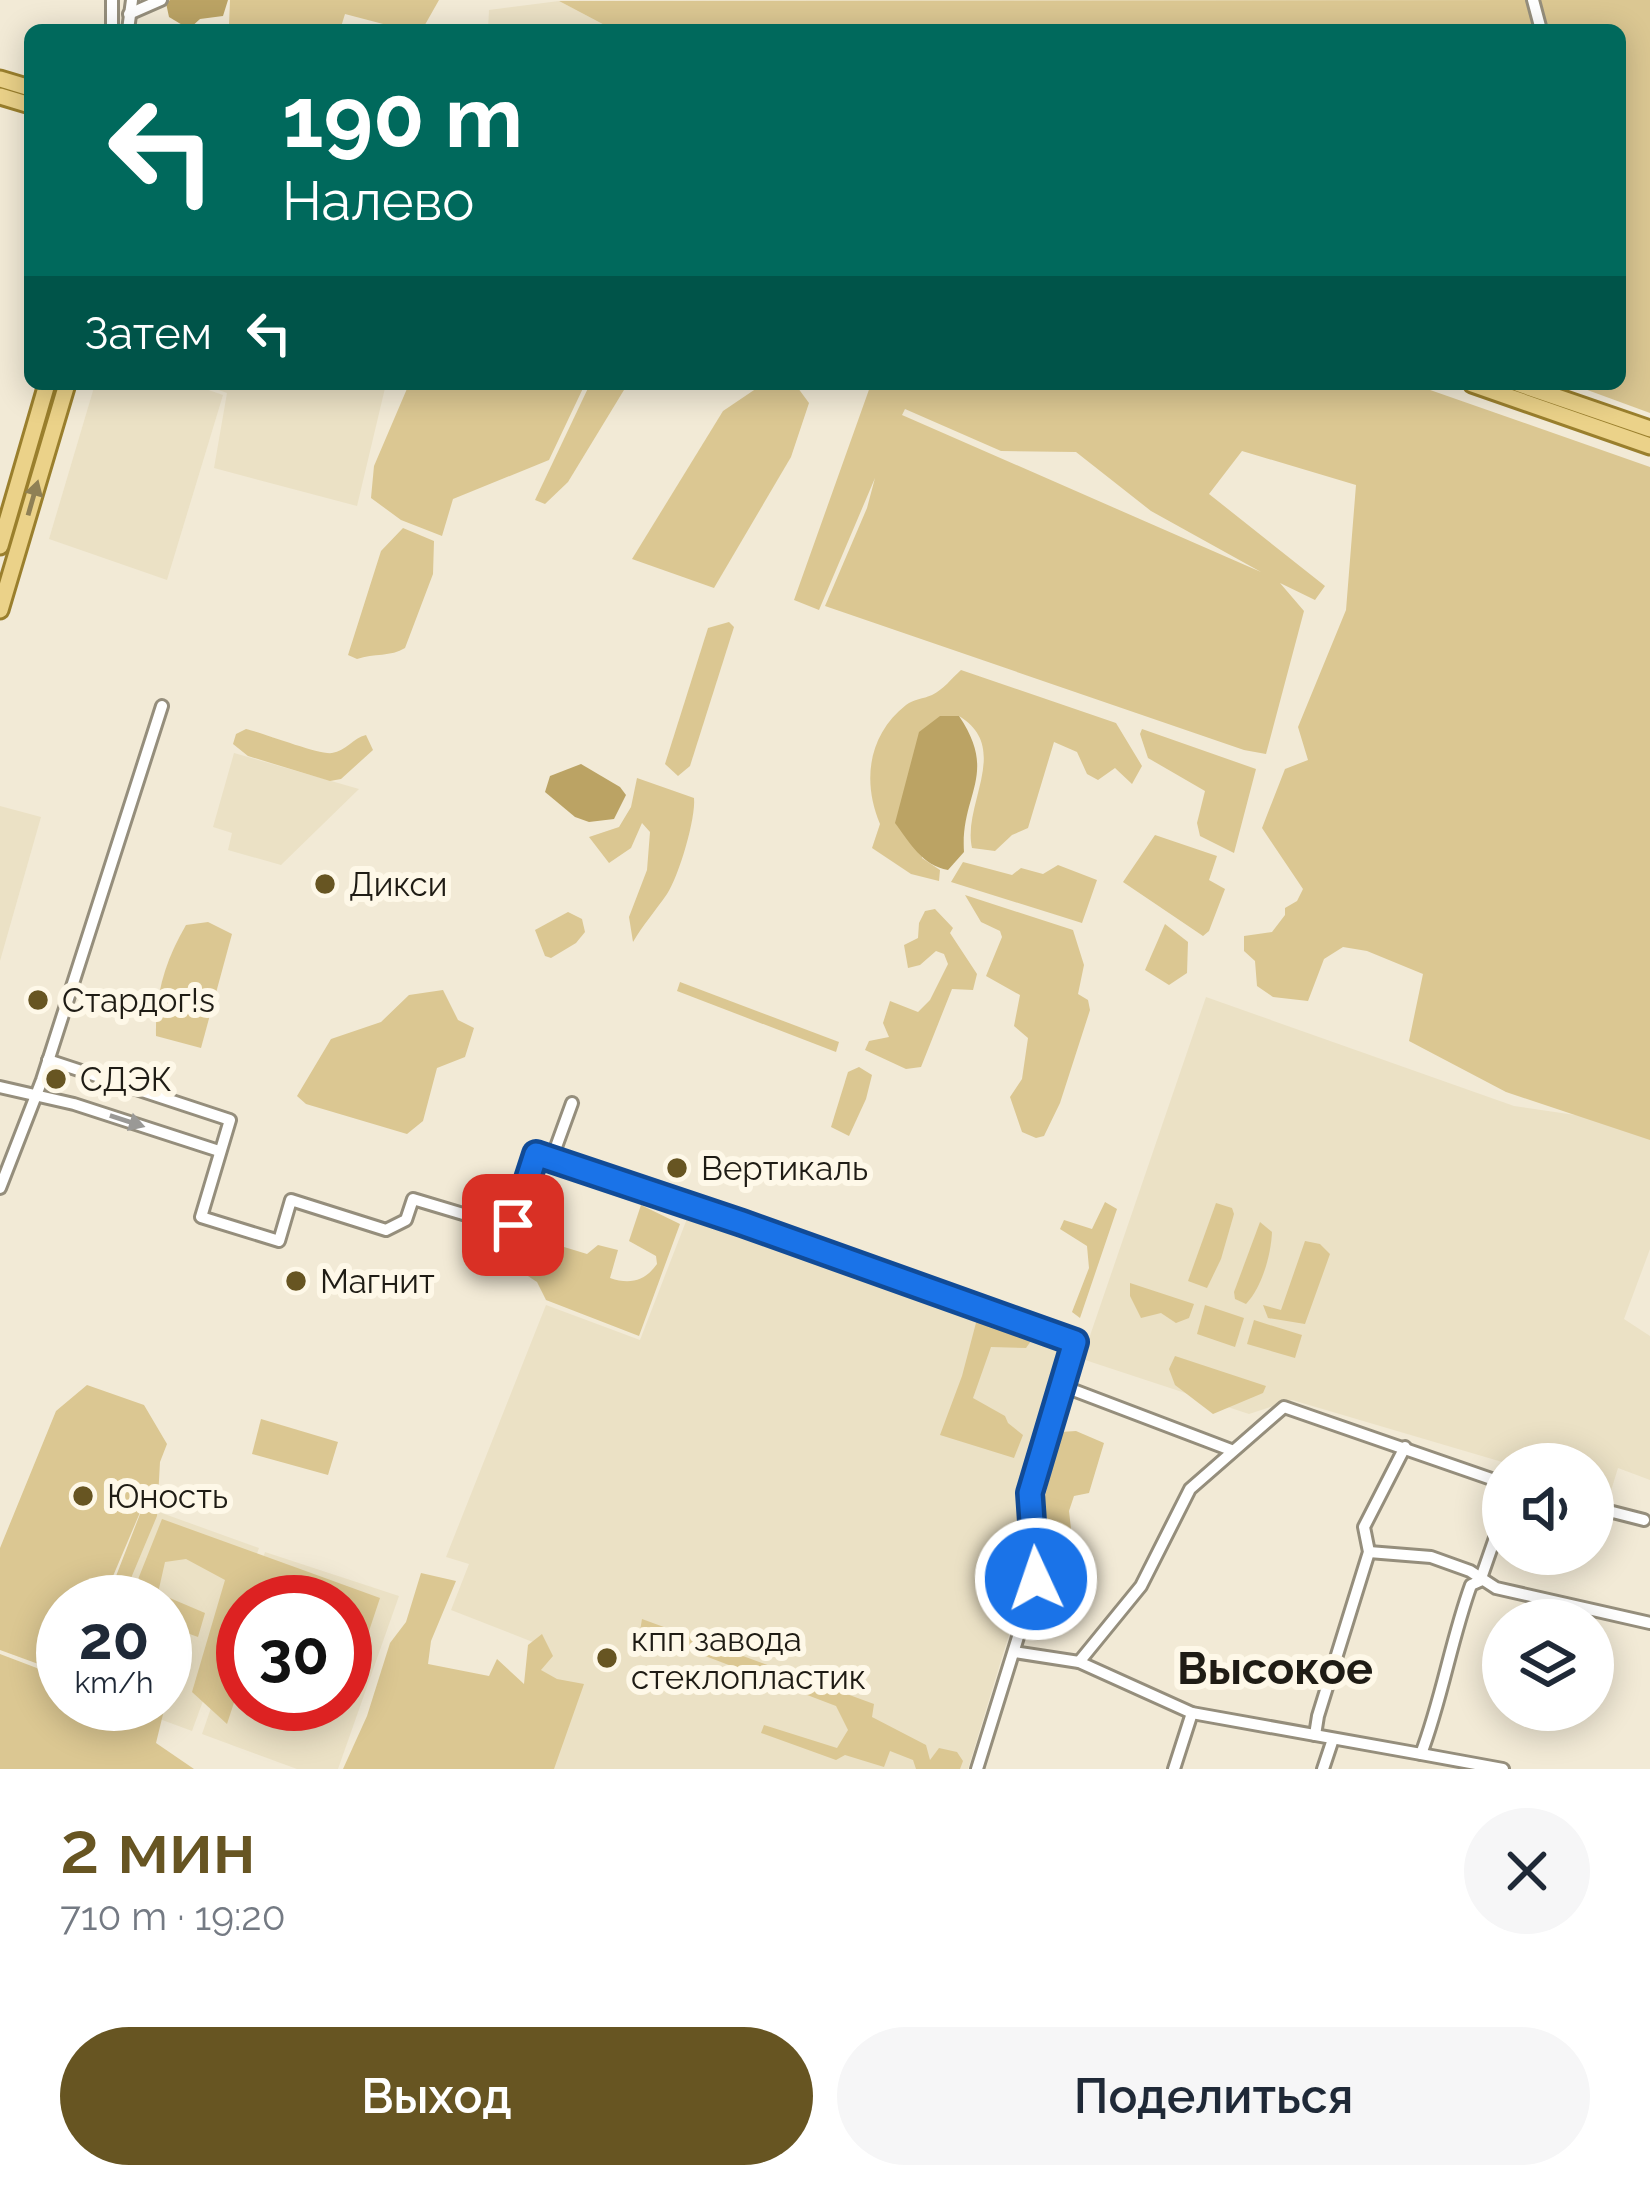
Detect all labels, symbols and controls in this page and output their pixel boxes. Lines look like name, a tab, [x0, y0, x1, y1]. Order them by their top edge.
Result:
text: 190 m	[282, 68, 523, 167]
icon: left	[84, 72, 240, 228]
text: Налево	[282, 169, 474, 233]
icon: left	[236, 300, 302, 366]
text: Затем	[84, 307, 212, 360]
one-way arrow	[25, 479, 43, 515]
place label: Дикси	[349, 865, 447, 904]
marker: Дикси	[312, 871, 338, 897]
place label: Стардог!s	[62, 981, 215, 1020]
marker: Стардог!s	[25, 987, 51, 1013]
place label: СДЭК	[80, 1060, 172, 1099]
marker: СДЭК	[43, 1066, 69, 1092]
one-way arrow	[109, 1112, 146, 1131]
place label: Вертикаль	[701, 1149, 868, 1188]
marker: Вертикаль	[664, 1155, 690, 1181]
pin	[462, 1174, 564, 1276]
icon: arrive	[480, 1192, 546, 1258]
place label: Магнит	[320, 1262, 435, 1301]
marker: Магнит	[283, 1268, 309, 1294]
map controls	[1482, 1443, 1614, 1731]
button: sound	[1482, 1443, 1614, 1575]
place label: Юность	[107, 1477, 228, 1516]
marker: Юность	[70, 1483, 96, 1509]
position arrow	[973, 1516, 1099, 1642]
speed limit sign: 30	[216, 1575, 372, 1731]
button: layers	[1482, 1599, 1614, 1731]
text: 20	[79, 1603, 149, 1673]
place label: кпп завода стеклопластик	[631, 1620, 866, 1697]
district label: Высокое	[1177, 1642, 1373, 1695]
marker: кпп завода стеклопластик	[594, 1645, 620, 1671]
text: km/h	[74, 1665, 154, 1700]
text: 2 мин	[60, 1805, 256, 1890]
button: close	[1464, 1808, 1590, 1934]
text: 710 m · 19:20	[60, 1893, 286, 1939]
button: Выход	[60, 2027, 813, 2165]
button: Поделиться	[837, 2027, 1590, 2165]

